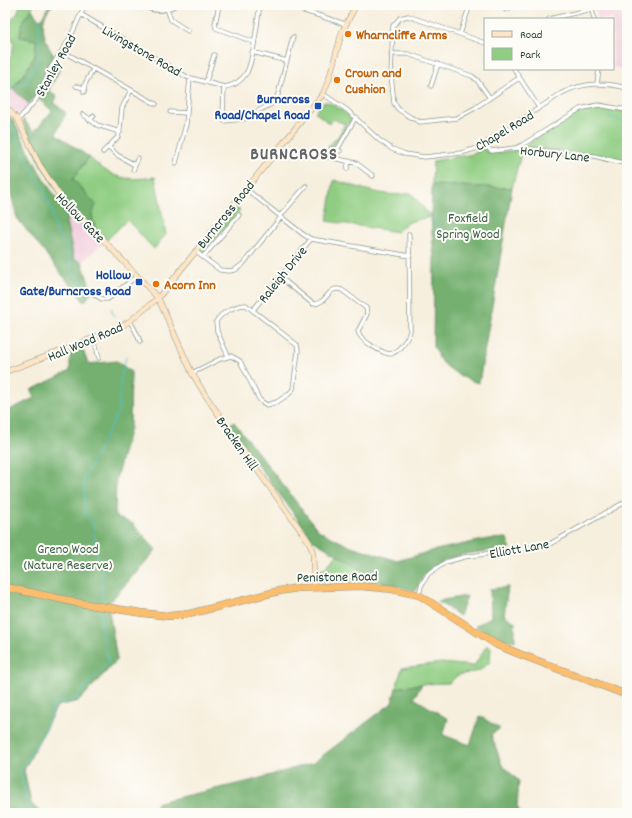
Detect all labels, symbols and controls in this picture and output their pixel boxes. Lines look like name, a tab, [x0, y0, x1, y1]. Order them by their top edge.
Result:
legend	[484, 18, 614, 70]
street label: Livingstone Road	[98, 21, 184, 83]
place label: Wharncliffe Arms	[356, 26, 447, 46]
text: Road	[520, 27, 542, 44]
marker: Wharncliffe Arms	[343, 29, 353, 39]
street label: Stanley Road	[31, 31, 82, 101]
text: Park	[520, 47, 541, 64]
place label: Crown and Cushion	[345, 64, 402, 100]
marker: Crown and Cushion	[332, 75, 342, 85]
place label: Burncross Road/Chapel Road	[215, 90, 310, 126]
marker: Burncross Road/Chapel Road	[313, 101, 323, 111]
street label: Chapel Road	[472, 106, 538, 157]
street label: Horbury Lane	[519, 141, 590, 169]
district label: BURNCROSS	[250, 143, 338, 168]
street label: Burncross Road	[193, 177, 260, 254]
street label: Hollow Gate	[50, 189, 109, 248]
park label: Foxfield Spring Wood	[436, 209, 500, 245]
street label: Raleigh Drive	[254, 242, 313, 308]
place label: Hollow Gate/Burncross Road	[19, 266, 131, 302]
place label: Acorn Inn	[164, 276, 216, 296]
marker: Hollow Gate/Burncross Road	[134, 277, 144, 287]
marker: Acorn Inn	[151, 279, 161, 289]
street label: Hall Wood Road	[45, 318, 127, 368]
street label: Bracken Hill	[210, 413, 263, 476]
street label: Elliott Lane	[488, 535, 551, 565]
park label: Greno Wood (Nature Reserve)	[24, 540, 113, 576]
street label: Penistone Road	[296, 567, 378, 589]

